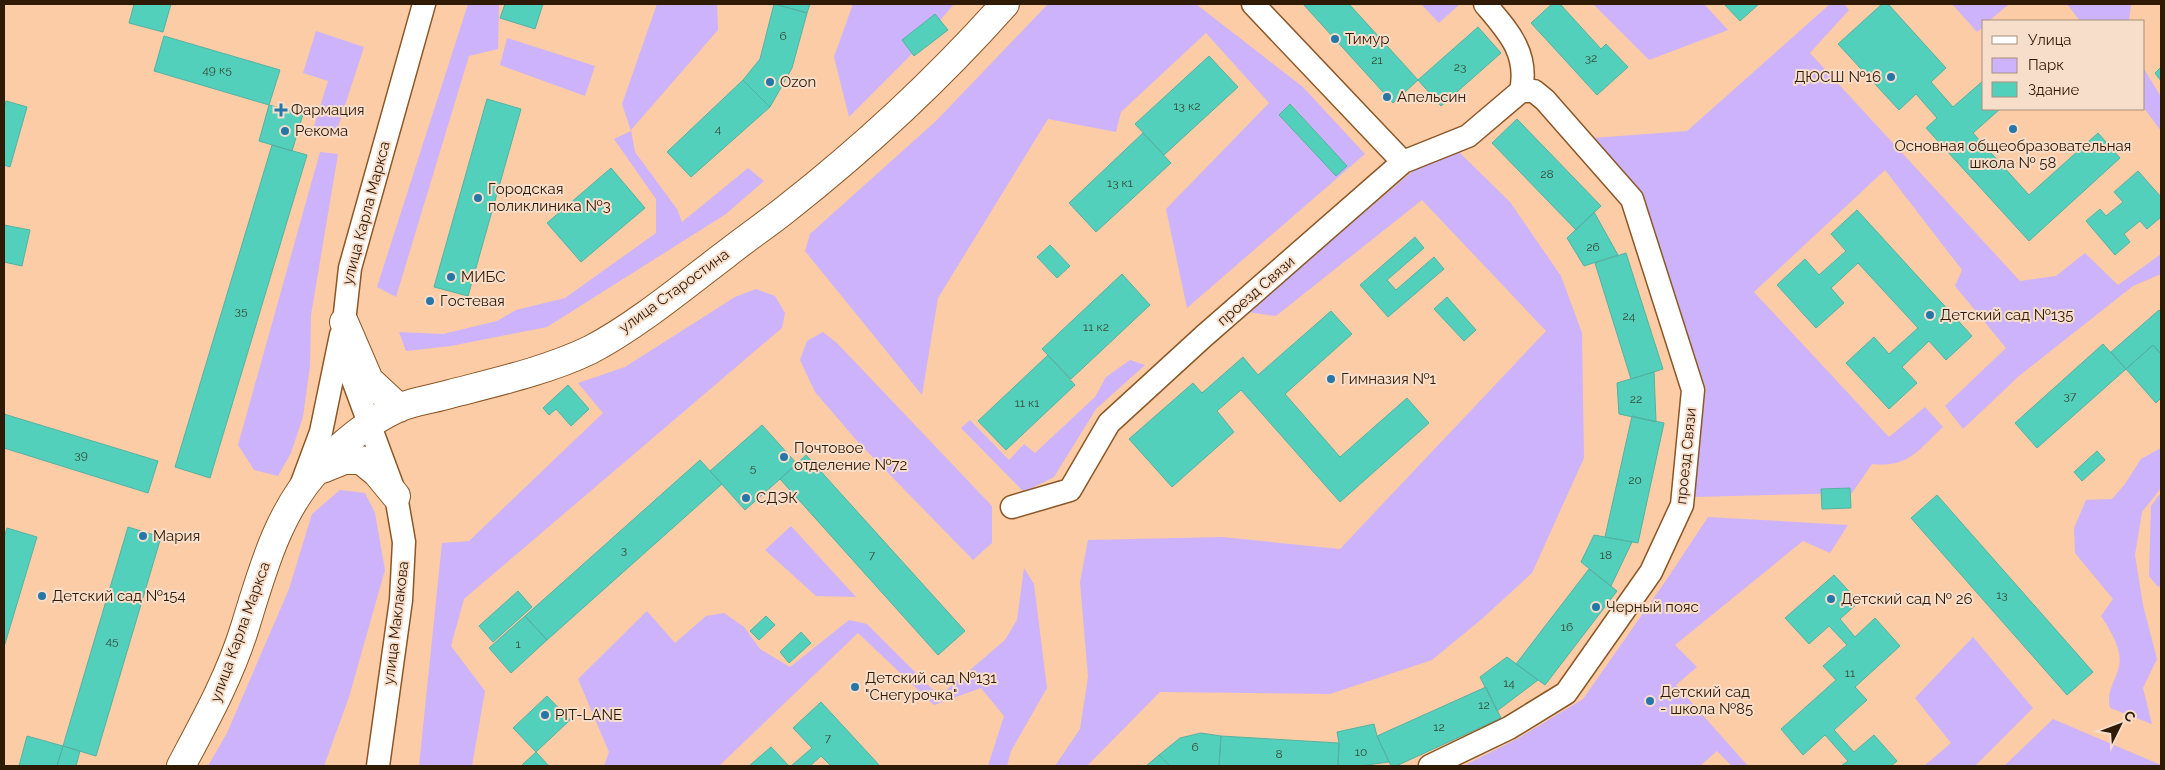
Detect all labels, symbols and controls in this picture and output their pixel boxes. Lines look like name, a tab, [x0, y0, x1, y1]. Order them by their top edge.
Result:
legend	[1982, 20, 2145, 110]
house number: 6	[779, 29, 787, 43]
place label: Тимур	[1345, 30, 1390, 48]
text: Улица	[2028, 31, 2072, 49]
marker: Тимур	[1329, 33, 1341, 45]
house number: 32	[1585, 51, 1597, 65]
house number: 21	[1371, 53, 1383, 67]
text: Парк	[2028, 56, 2064, 74]
house number: 23	[1454, 60, 1466, 74]
house number: 49 к5	[202, 63, 232, 77]
place label: ДЮСШ №16	[1794, 68, 1881, 86]
marker: ДЮСШ №16	[1885, 71, 1897, 83]
place label: Ozon	[780, 73, 816, 91]
marker: Ozon	[764, 76, 776, 88]
text: Здание	[2028, 81, 2080, 99]
place label: Апельсин	[1397, 88, 1466, 106]
marker: Апельсин	[1381, 91, 1393, 103]
house number: 13 к2	[1173, 99, 1201, 113]
place label: Фармация	[291, 101, 365, 119]
marker: Фармация	[275, 104, 287, 116]
place label: Рекома	[295, 122, 348, 140]
house number: 4	[715, 122, 722, 136]
marker: Основная общеобразовательная школа № 58	[2007, 123, 2019, 135]
marker: Рекома	[279, 125, 291, 137]
place label: Основная общеобразовательная школа № 58	[1895, 137, 2131, 172]
street label: улица Карла Маркса	[338, 139, 394, 287]
house number: 28	[1540, 167, 1554, 181]
house number: 13 к1	[1107, 176, 1133, 190]
place label: Городская поликлиника №3	[488, 180, 611, 215]
marker: Городская поликлиника №3	[472, 192, 484, 204]
house number: 26	[1586, 240, 1600, 254]
street label: улица Старостина	[616, 245, 732, 337]
street label: проезд Связи	[1214, 252, 1298, 330]
place label: МИБС	[461, 268, 506, 286]
marker: МИБС	[445, 271, 457, 283]
place label: Гостевая	[440, 292, 505, 310]
marker: Гостевая	[424, 295, 436, 307]
house number: 35	[235, 304, 248, 318]
place label: Детский сад №135	[1940, 306, 2074, 324]
house number: 24	[1623, 309, 1636, 323]
marker: Детский сад №135	[1924, 309, 1936, 321]
house number: 11 к2	[1083, 320, 1109, 334]
place label: Гимназия №1	[1341, 370, 1437, 388]
marker: Гимназия №1	[1325, 373, 1337, 385]
house number: 37	[2064, 389, 2077, 403]
house number: 22	[1630, 392, 1642, 406]
house number: 11 к1	[1015, 396, 1039, 410]
street label: проезд Связи	[1672, 407, 1700, 505]
place label: Почтовое отделение №72	[794, 439, 908, 474]
house number: 39	[74, 448, 88, 462]
marker: Почтовое отделение №72	[778, 451, 790, 463]
house number: 5	[750, 461, 757, 475]
house number: 20	[1628, 473, 1642, 487]
place label: СДЭК	[756, 489, 798, 507]
marker: СДЭК	[740, 492, 752, 504]
place label: Мария	[153, 527, 200, 545]
marker: Мария	[137, 530, 149, 542]
house number: 3	[621, 543, 627, 557]
house number: 7	[869, 548, 876, 562]
house number: 18	[1600, 548, 1612, 562]
street label: улица Карла Маркса	[206, 559, 274, 705]
street label: улица Маклакова	[379, 560, 413, 686]
place label: Детский сад №154	[52, 587, 186, 605]
house number: 13	[1996, 588, 2008, 602]
marker: Детский сад №154	[36, 590, 48, 602]
place label: Детский сад № 26	[1841, 590, 1973, 608]
marker: Детский сад № 26	[1825, 593, 1837, 605]
place label: Черный пояс	[1606, 598, 1699, 616]
marker: Черный пояс	[1590, 601, 1602, 613]
house number: 16	[1561, 620, 1573, 634]
house number: 45	[105, 634, 119, 648]
house number: 1	[515, 637, 521, 651]
house number: 11	[1845, 666, 1855, 680]
place label: Детский сад №131 "Снегурочка"	[865, 669, 997, 704]
house number: 14	[1503, 676, 1515, 690]
marker: Детский сад №131 "Снегурочка"	[849, 681, 861, 693]
place label: Детский сад - школа №85	[1660, 683, 1753, 718]
marker: Детский сад - школа №85	[1644, 695, 1656, 707]
house number: 12	[1478, 698, 1490, 712]
north arrow	[2095, 700, 2145, 750]
place label: PIT-LANE	[555, 706, 622, 724]
text: С	[2121, 707, 2139, 726]
marker: PIT-LANE	[539, 709, 551, 721]
house number: 12	[1433, 720, 1445, 734]
house number: 7	[825, 731, 832, 745]
house number: 6	[1191, 740, 1199, 754]
house number: 10	[1355, 745, 1367, 759]
house number: 8	[1275, 747, 1283, 761]

